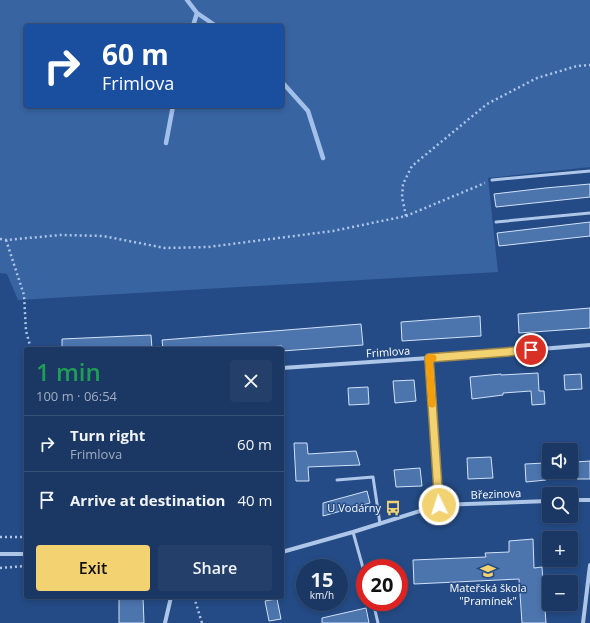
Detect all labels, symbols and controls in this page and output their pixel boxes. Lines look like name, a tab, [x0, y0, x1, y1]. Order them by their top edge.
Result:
text: 60 m	[102, 35, 169, 73]
icon: right	[36, 40, 88, 92]
text: Frimlova	[102, 71, 174, 95]
pin	[514, 333, 548, 367]
icon: arrive	[520, 339, 542, 361]
street label: Frimlova	[365, 342, 411, 361]
text: 1 min	[36, 355, 101, 388]
button: close	[230, 360, 272, 402]
text: 100 m · 06:54	[36, 387, 117, 405]
text: Turn right	[70, 425, 145, 445]
icon: right	[36, 433, 58, 455]
text: 60 m	[237, 434, 272, 454]
map controls	[542, 443, 578, 611]
button: sound	[542, 443, 578, 479]
text: Frimlova	[70, 445, 122, 463]
position arrow	[418, 484, 460, 526]
street label: Březinova	[470, 485, 522, 502]
button: search	[542, 487, 578, 523]
icon: arrive	[36, 489, 58, 511]
text: Arrive at destination	[70, 490, 225, 510]
text: 40 m	[237, 490, 272, 510]
bus stop icon: U Vodárny	[384, 499, 402, 517]
place label: U Vodárny	[327, 500, 381, 515]
button: +	[542, 531, 578, 567]
button: Exit	[36, 545, 150, 591]
button: Share	[158, 545, 272, 591]
speed limit sign: 20	[356, 559, 408, 611]
school or university icon: Mateřská škola "Pramínek"	[479, 562, 497, 580]
text: 15	[311, 566, 333, 593]
button: −	[542, 575, 578, 611]
place label: Mateřská škola "Pramínek"	[449, 580, 527, 608]
text: km/h	[310, 588, 334, 602]

